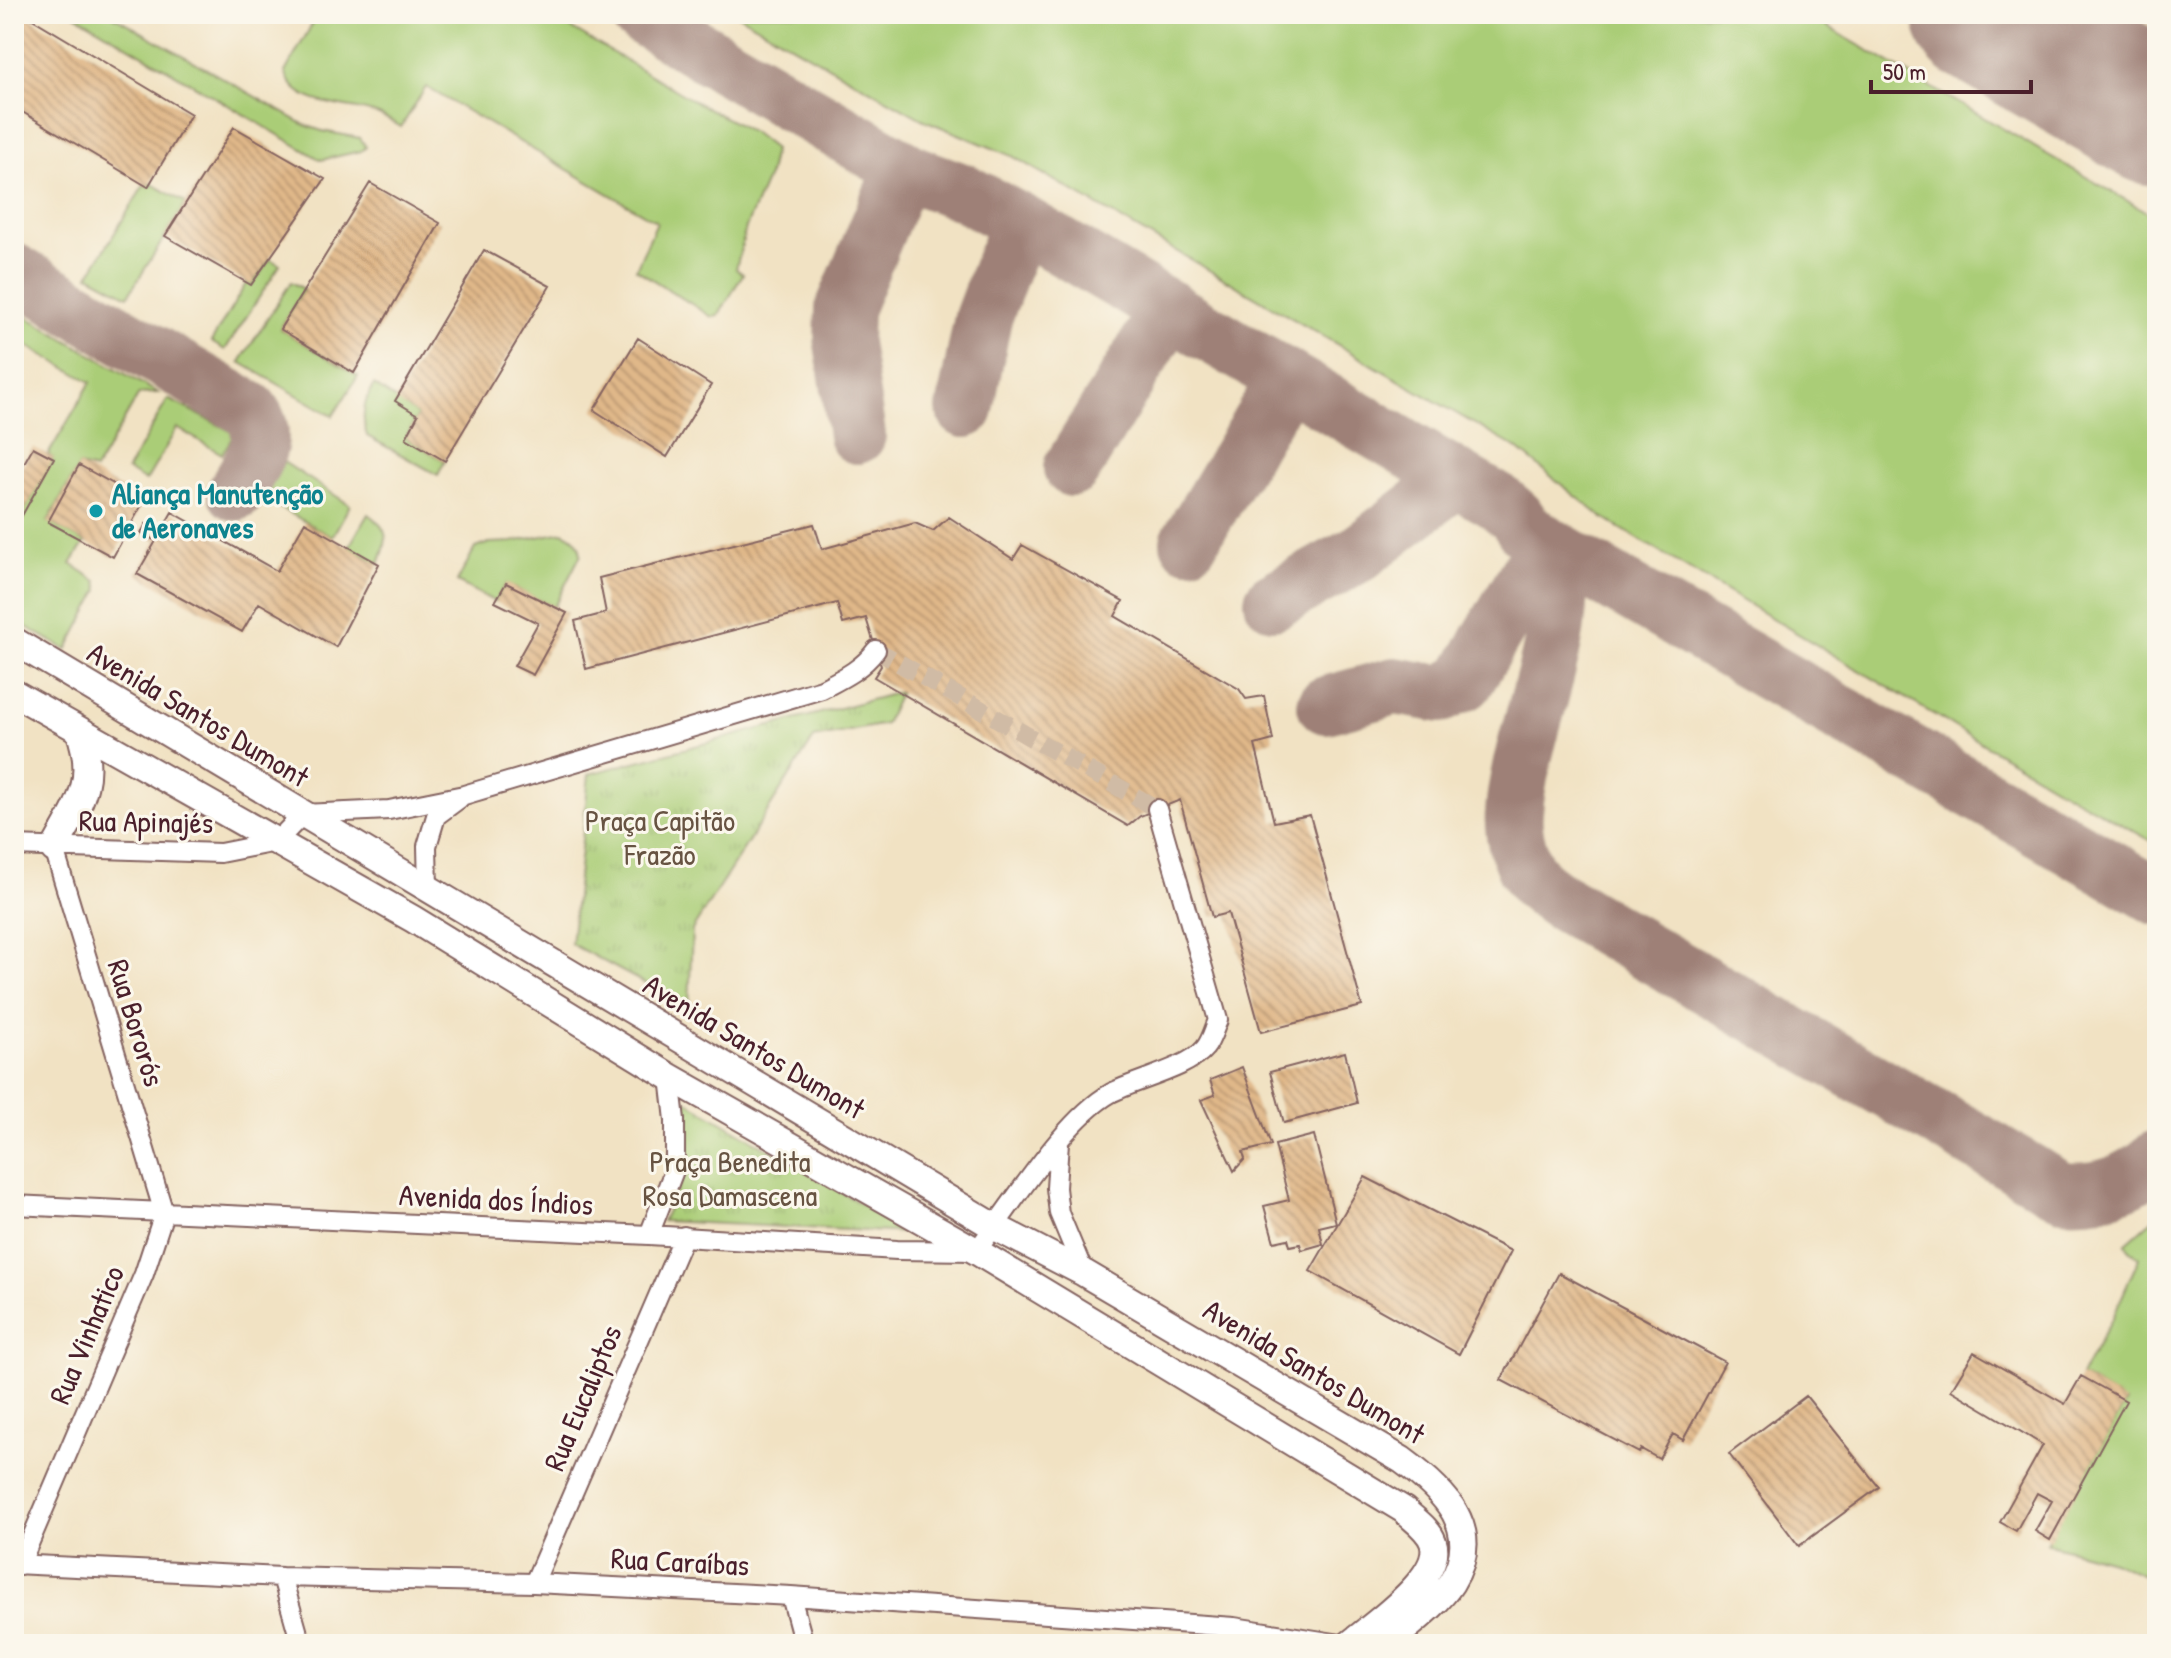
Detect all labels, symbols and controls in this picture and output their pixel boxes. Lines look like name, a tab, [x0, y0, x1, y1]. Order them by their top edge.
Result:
scale bar	[1871, 44, 2031, 94]
text: 50 m	[1883, 55, 1926, 87]
place label: Aliança Manutenção de Aeronaves	[112, 473, 323, 547]
marker: Aliança Manutenção de Aeronaves	[87, 502, 105, 520]
street label: Avenida Santos Dumont	[80, 632, 317, 796]
street label: Rua Apinajés	[79, 800, 214, 842]
park label: Praça Capitão Frazão	[585, 800, 735, 874]
street label: Rua Bororós	[99, 954, 175, 1091]
street label: Avenida Santos Dumont	[636, 964, 873, 1128]
park label: Praça Benedita Rosa Damascena	[643, 1141, 818, 1215]
street label: Avenida dos Índios	[398, 1174, 594, 1224]
street label: Rua Vinhatico	[39, 1259, 133, 1410]
street label: Avenida Santos Dumont	[1196, 1289, 1433, 1453]
street label: Rua Eucaliptos	[533, 1319, 631, 1477]
street label: Rua Caraíbas	[610, 1537, 750, 1585]

